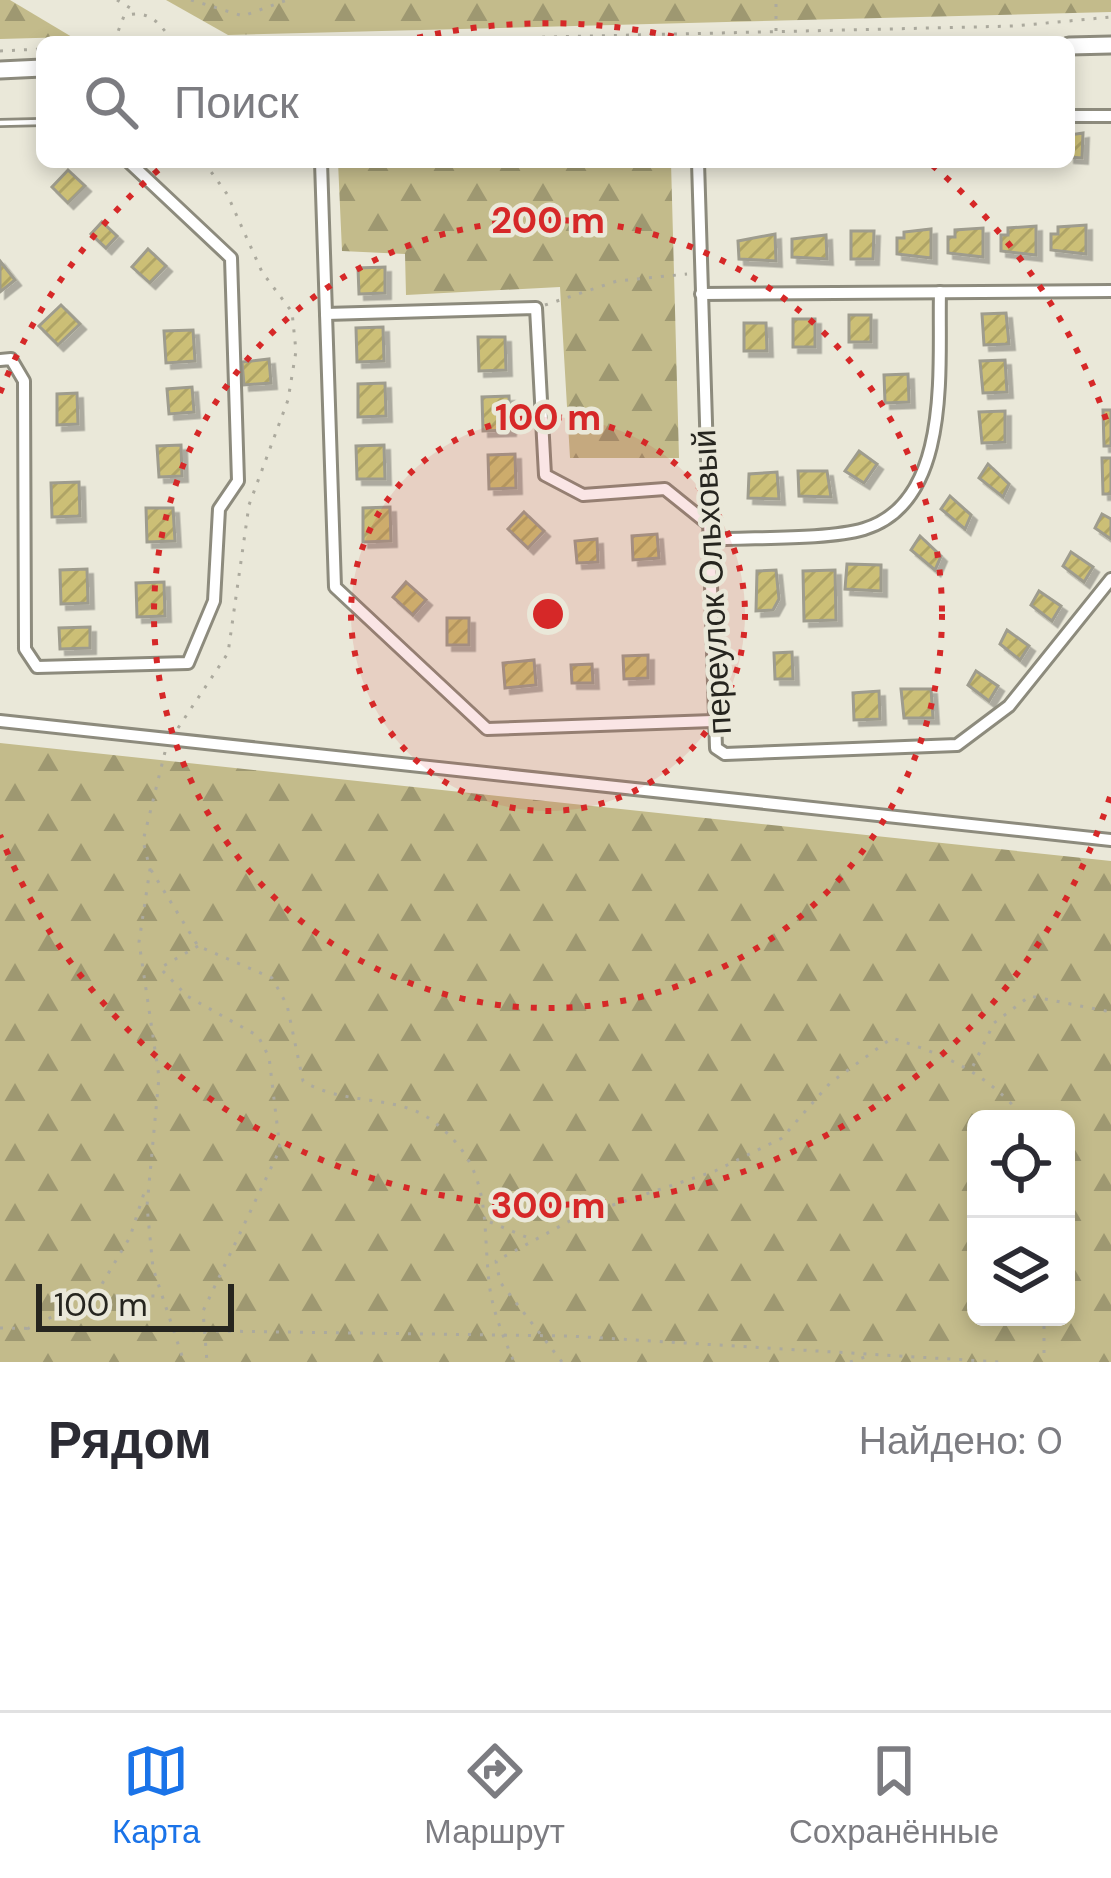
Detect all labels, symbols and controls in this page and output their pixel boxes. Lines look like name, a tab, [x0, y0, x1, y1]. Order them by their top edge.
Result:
search box	[36, 36, 1075, 168]
icon: search	[78, 69, 144, 135]
text: Поиск	[174, 73, 299, 132]
text: 200 m	[491, 197, 605, 244]
text: 100 m	[495, 394, 601, 441]
street label: переулок Ольховый	[682, 428, 741, 736]
centre of rings	[527, 593, 569, 635]
map controls	[967, 1110, 1075, 1326]
button: locate	[967, 1110, 1075, 1218]
text: 300 m	[491, 1182, 605, 1229]
button: layers	[967, 1218, 1075, 1326]
scale bar	[36, 1278, 234, 1331]
text: 100 m	[54, 1283, 148, 1326]
text: Рядом	[48, 1407, 212, 1474]
text: Найдено: 0	[859, 1415, 1063, 1466]
tab: Карта	[112, 1738, 200, 1853]
tab: Маршрут	[424, 1738, 565, 1853]
tab: Сохранённые	[789, 1738, 999, 1853]

